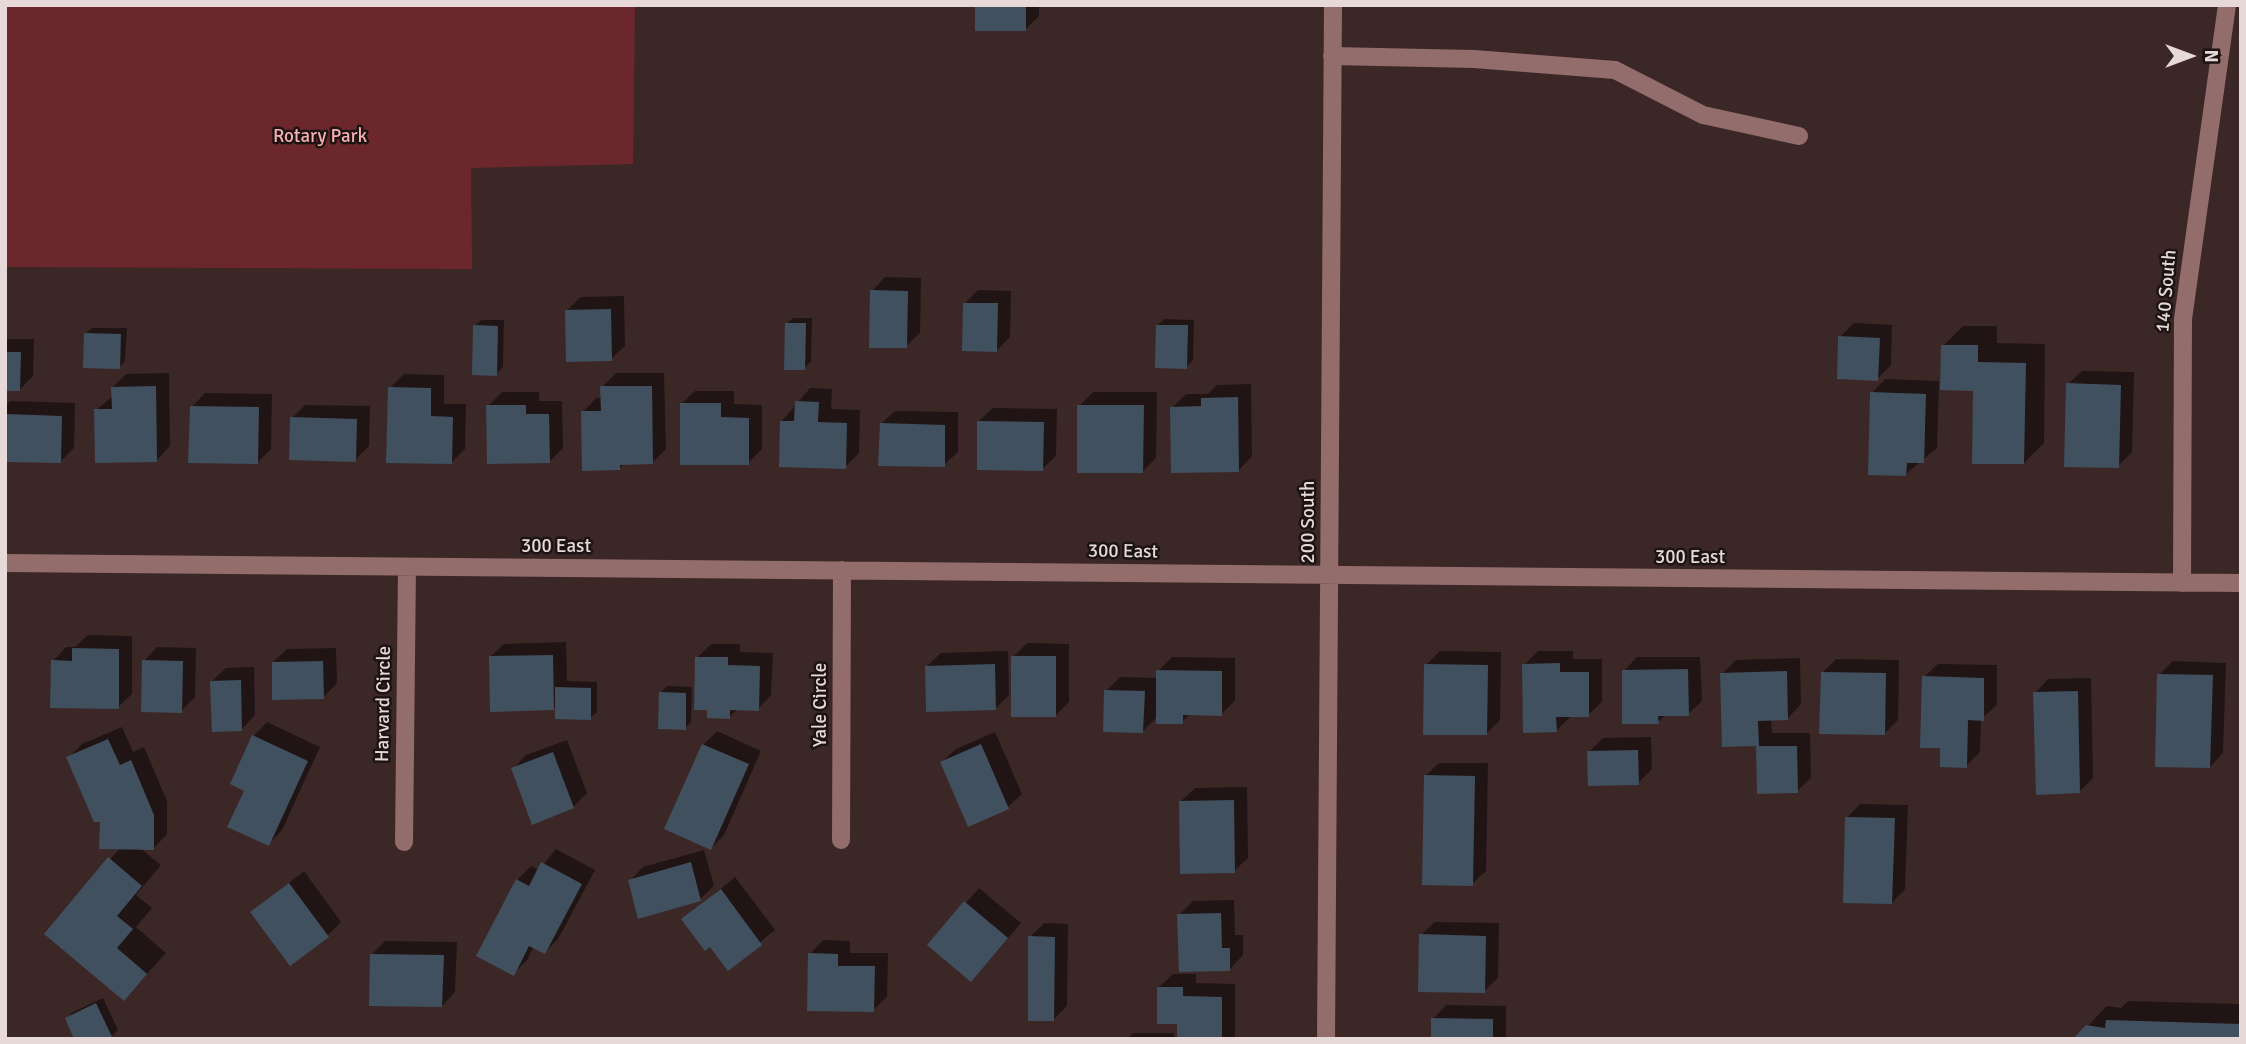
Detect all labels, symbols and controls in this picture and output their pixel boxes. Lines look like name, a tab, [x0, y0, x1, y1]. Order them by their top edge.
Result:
north arrow	[2155, 21, 2225, 91]
text: N	[2199, 49, 2223, 63]
park label: Rotary Park	[273, 126, 367, 148]
street label: 140 South	[2152, 249, 2182, 333]
street label: 200 South	[1298, 481, 1320, 563]
street label: 300 East	[521, 536, 591, 558]
street label: 300 East	[1088, 540, 1158, 564]
street label: 300 East	[1655, 547, 1725, 569]
street label: Harvard Circle	[372, 646, 396, 762]
street label: Yale Circle	[810, 663, 832, 747]

